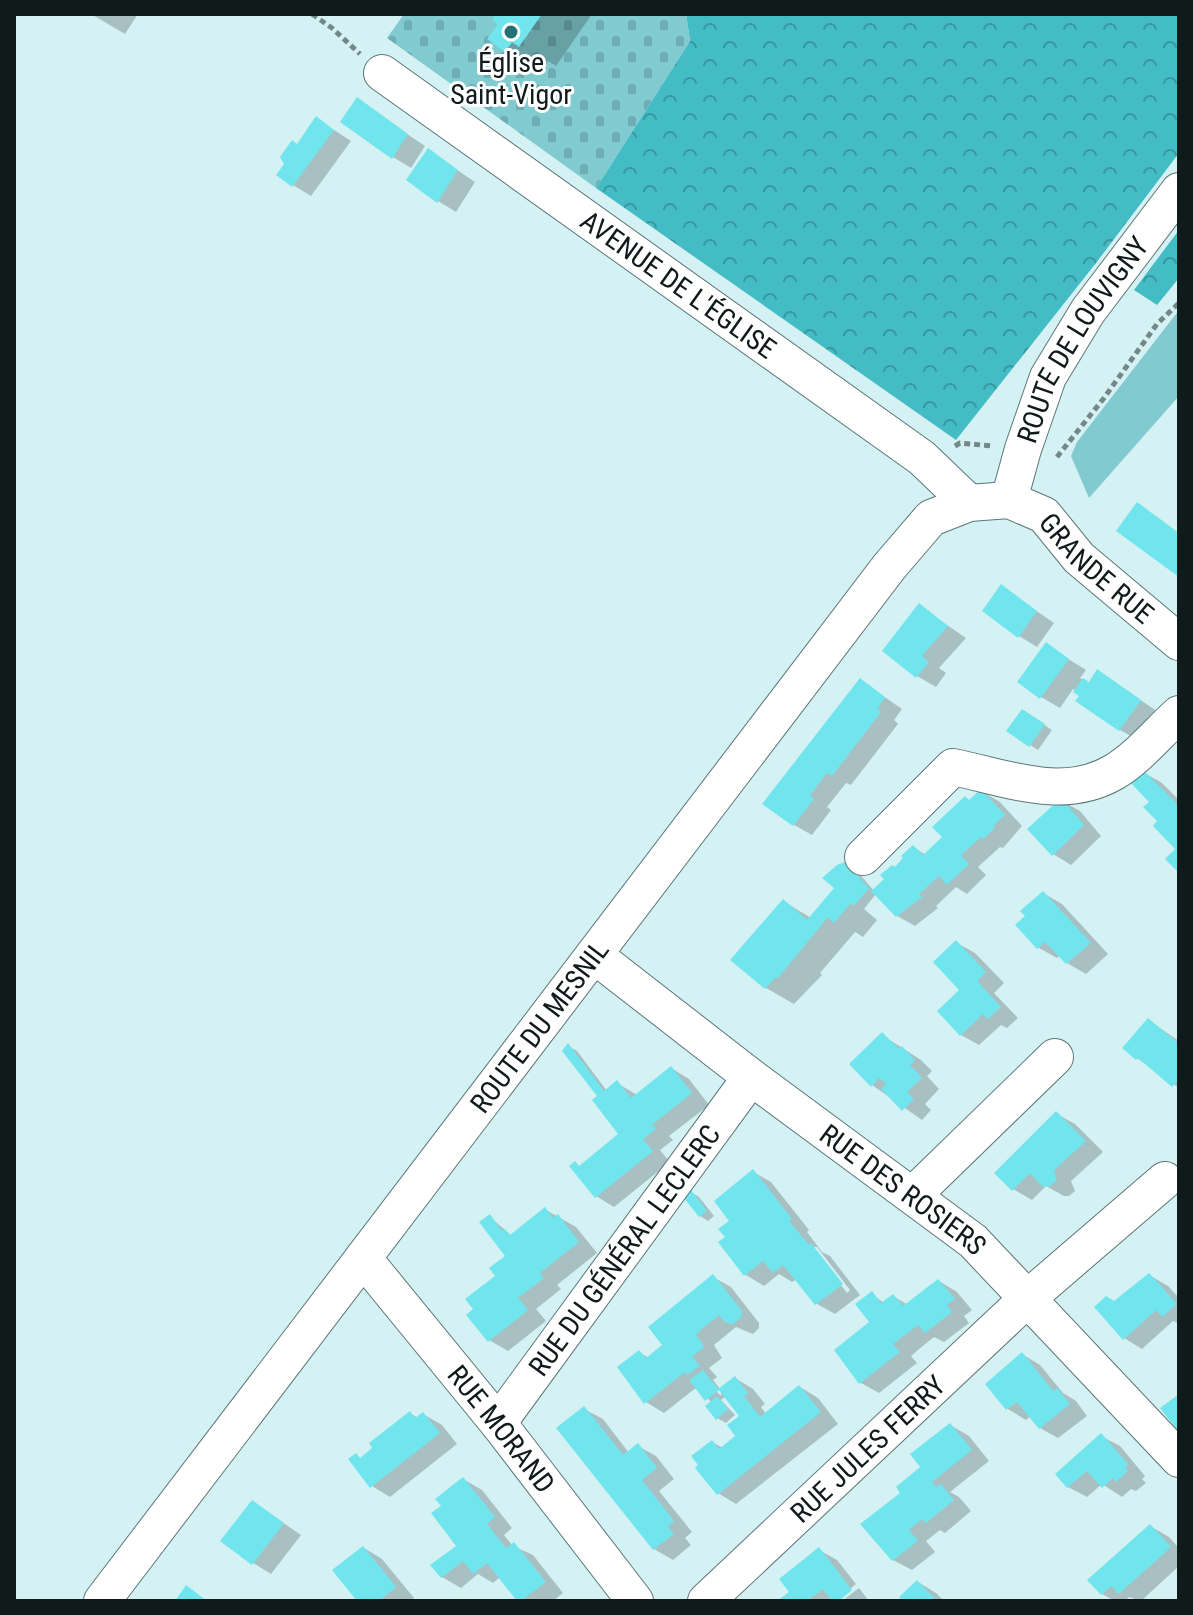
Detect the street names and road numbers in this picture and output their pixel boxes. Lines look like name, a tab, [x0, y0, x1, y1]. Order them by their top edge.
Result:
street label: AVENUE DE L'ÉGLISE	[574, 204, 782, 365]
street label: ROUTE DE LOUVIGNY	[1010, 230, 1155, 447]
street label: GRANDE RUE	[1033, 506, 1160, 630]
street label: ROUTE DU MESNIL	[463, 934, 615, 1119]
street label: RUE DES ROSIERS	[814, 1117, 993, 1261]
street label: RUE DU GÉNÉRAL LECLERC	[522, 1118, 727, 1382]
street label: RUE MORAND	[441, 1358, 562, 1499]
street label: RUE JULES FERRY	[784, 1368, 952, 1529]

